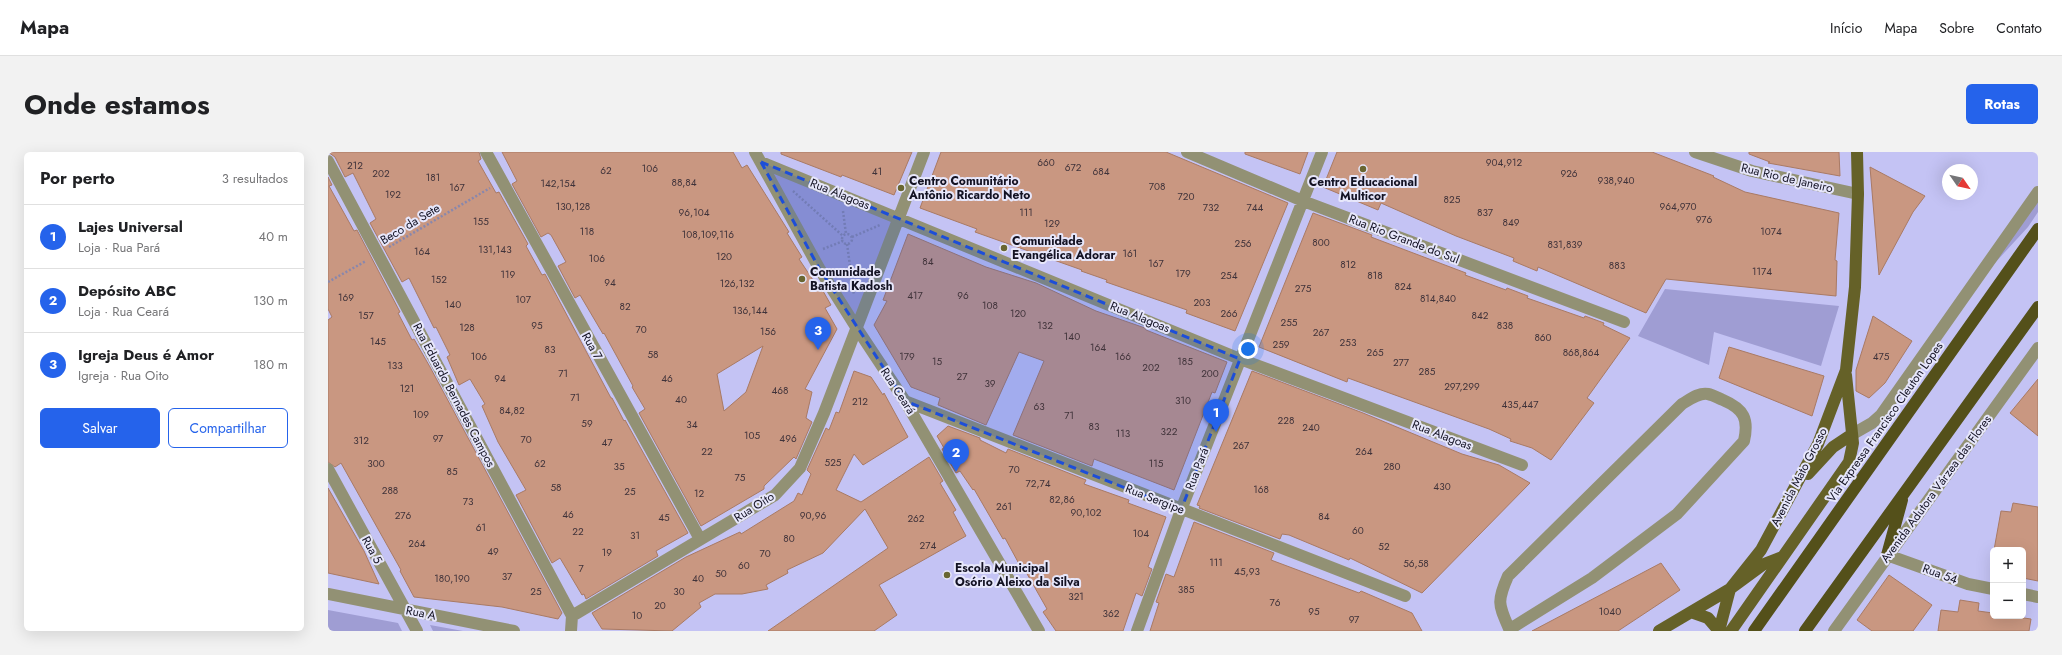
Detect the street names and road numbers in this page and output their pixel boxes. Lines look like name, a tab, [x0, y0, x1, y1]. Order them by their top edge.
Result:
street label: Rua Rio de Janeiro	[1739, 159, 1835, 197]
street label: Rua Alagoas	[807, 174, 873, 214]
street label: Beco da Sete	[377, 199, 443, 249]
street label: Rua Rio Grande do Sul	[1346, 210, 1462, 268]
street label: Rua Alagoas	[1107, 297, 1173, 337]
street label: Rua Eduardo Bernades Campos	[408, 320, 500, 470]
street label: Rua 7	[577, 329, 607, 364]
street label: Via Expressa Francisco Cleuton Lopes	[1823, 338, 1948, 506]
street label: Rua Ceará	[876, 364, 920, 418]
street label: Avenida Adutora Várzea das Flores	[1876, 411, 1996, 567]
street label: Rua Alagoas	[1409, 415, 1475, 455]
street label: Avenida Mato Grosso	[1766, 424, 1832, 530]
street label: Rua Pará	[1181, 445, 1213, 493]
street label: Rua Sergipe	[1123, 479, 1187, 519]
street label: Rua Oito	[730, 487, 778, 526]
street label: Rua 5	[357, 533, 387, 567]
street label: Rua 54	[1920, 559, 1960, 589]
street label: Rua A	[404, 601, 438, 625]

